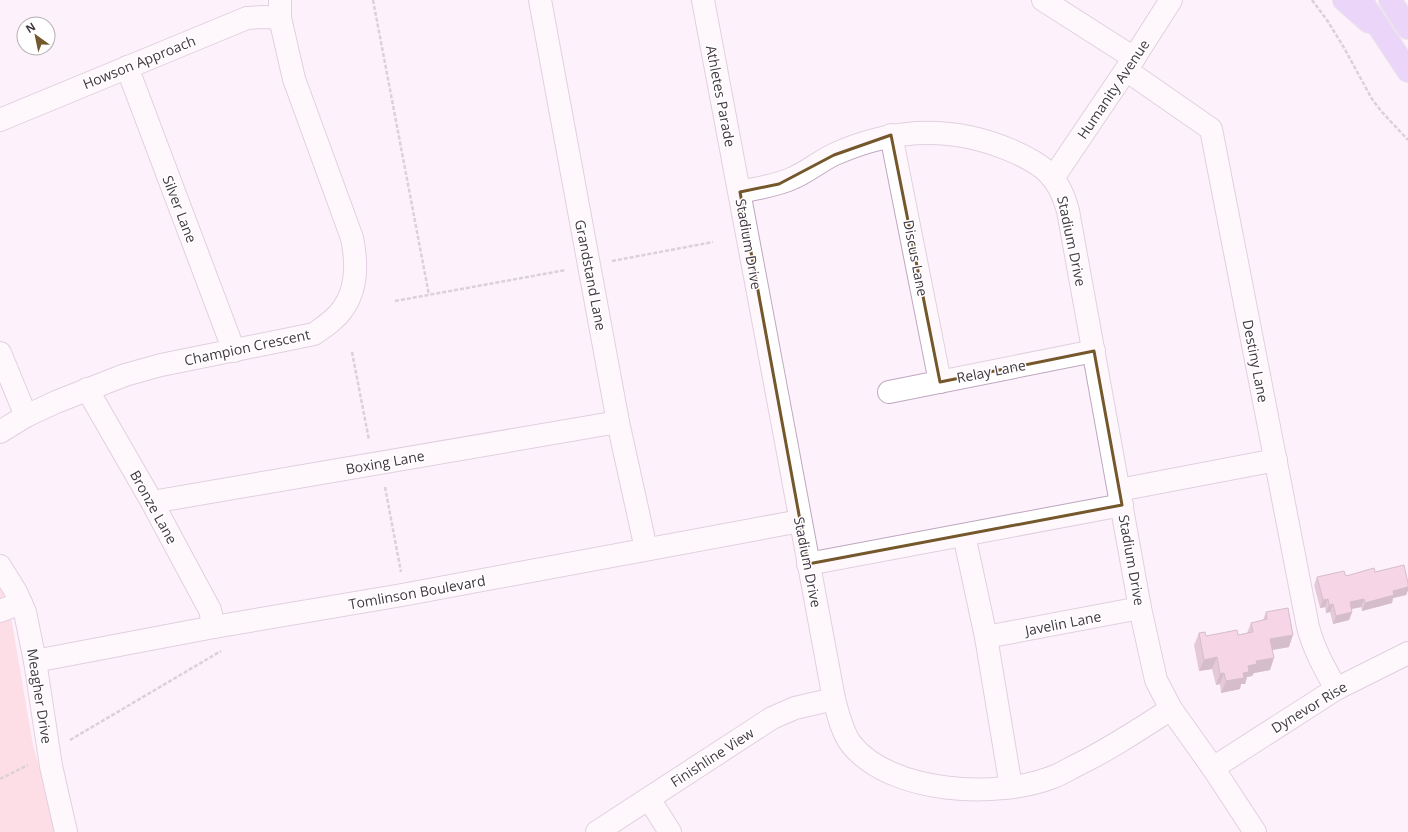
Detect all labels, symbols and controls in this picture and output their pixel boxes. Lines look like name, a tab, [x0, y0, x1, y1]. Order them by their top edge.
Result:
north arrow	[16, 16, 56, 56]
text: N	[22, 18, 38, 36]
street label: Howson Approach	[80, 31, 198, 93]
street label: Humanity Avenue	[1073, 35, 1153, 142]
street label: Athletes Parade	[702, 44, 740, 149]
street label: Silver Lane	[158, 173, 202, 245]
street label: Stadium Drive	[1053, 194, 1091, 288]
street label: Stadium Drive	[732, 197, 766, 291]
street label: Grandstand Lane	[571, 218, 611, 332]
street label: Discus Lane	[899, 218, 933, 298]
street label: Destiny Lane	[1239, 318, 1273, 404]
street label: Champion Crescent	[182, 324, 312, 370]
street label: Relay Lane	[955, 355, 1027, 387]
street label: Boxing Lane	[344, 446, 426, 478]
street label: Bronze Lane	[126, 467, 182, 547]
street label: Stadium Drive	[1115, 513, 1149, 607]
street label: Stadium Drive	[790, 515, 826, 609]
street label: Tomlinson Boulevard	[347, 571, 487, 613]
street label: Javelin Lane	[1021, 606, 1103, 640]
street label: Meagher Drive	[23, 647, 57, 745]
street label: Dynevor Rise	[1268, 677, 1350, 737]
street label: Finishline View	[667, 723, 758, 791]

